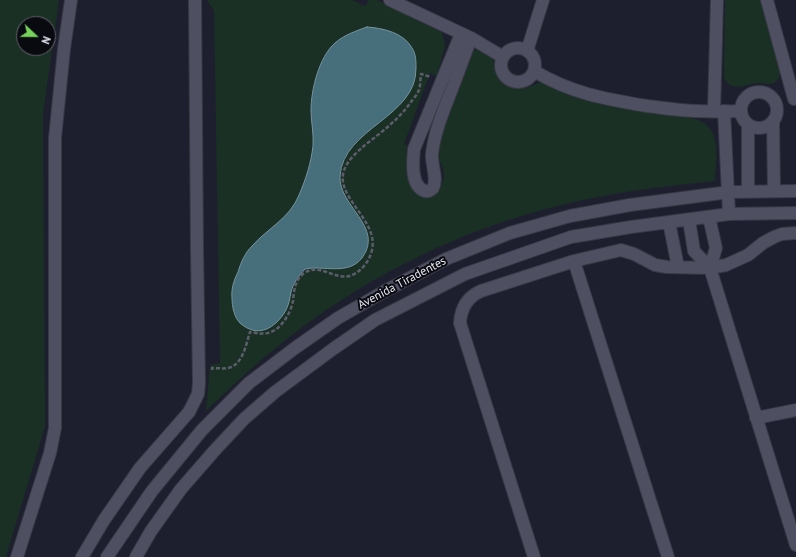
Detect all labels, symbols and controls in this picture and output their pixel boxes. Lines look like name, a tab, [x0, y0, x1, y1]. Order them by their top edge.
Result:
north arrow	[16, 16, 56, 56]
text: N	[38, 34, 54, 46]
street label: Avenida Tiradentes	[355, 254, 449, 312]

